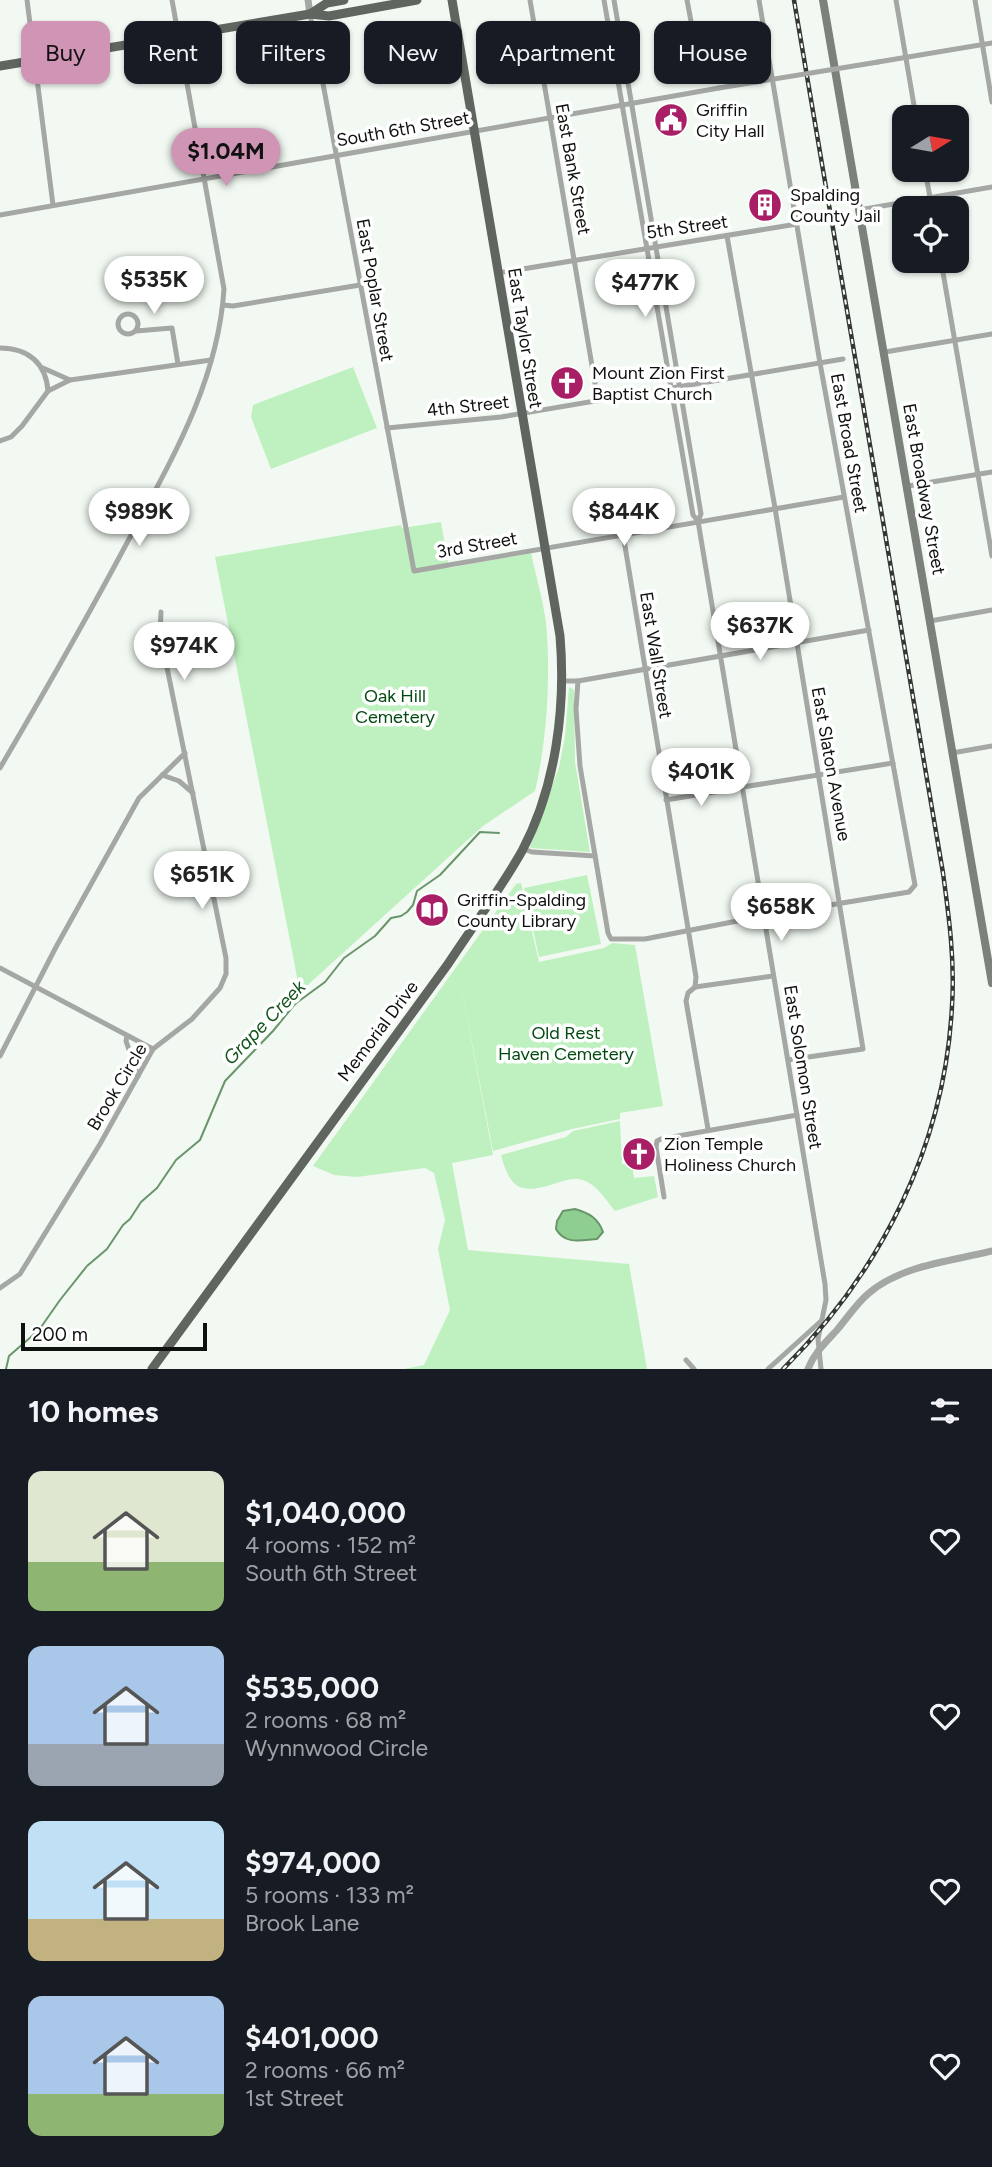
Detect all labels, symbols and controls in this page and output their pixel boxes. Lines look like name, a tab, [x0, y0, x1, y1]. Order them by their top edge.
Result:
chip: Buy	[21, 21, 110, 84]
chip: Rent	[124, 21, 222, 84]
chip: Filters	[236, 21, 350, 84]
chip: New	[364, 21, 462, 84]
chip: Apartment	[476, 21, 640, 84]
chip: House	[654, 21, 771, 84]
place label: Griffin City Hall	[696, 99, 765, 142]
street label: East Bank Street	[551, 101, 595, 237]
public building icon: Griffin City Hall	[652, 101, 690, 139]
north arrow	[892, 105, 970, 182]
map controls	[892, 105, 969, 273]
street label: South 6th Street	[335, 106, 471, 152]
pin: $1.04M	[169, 128, 283, 188]
text: $1.04M	[187, 137, 265, 165]
place label: Spalding County Jail	[790, 184, 881, 227]
building icon: Spalding County Jail	[746, 186, 784, 224]
button: locate	[892, 196, 969, 273]
street label: 5th Street	[645, 210, 729, 244]
street label: East Poplar Street	[352, 217, 398, 363]
pin: $535K	[105, 256, 203, 316]
pin: $477K	[596, 260, 694, 319]
text: $535K	[120, 265, 188, 293]
street label: East Taylor Street	[503, 266, 547, 410]
text: $477K	[611, 268, 679, 296]
place label: Mount Zion First Baptist Church	[592, 362, 725, 405]
church icon: Mount Zion First Baptist Church	[548, 364, 586, 402]
street label: East Broad Street	[826, 371, 872, 515]
street label: 4th Street	[426, 391, 511, 421]
street label: East Broadway Street	[898, 401, 950, 577]
pin: $989K	[90, 489, 188, 548]
pin: $844K	[575, 489, 673, 548]
text: $989K	[105, 497, 173, 525]
text: $844K	[588, 497, 660, 525]
street label: 3rd Street	[435, 527, 519, 563]
street label: East Wall Street	[635, 590, 677, 720]
pin: $637K	[711, 602, 809, 662]
text: $637K	[727, 611, 793, 639]
pin: $974K	[135, 622, 233, 682]
text: $974K	[150, 631, 218, 659]
park label: Oak Hill Cemetery	[355, 685, 436, 728]
street label: East Slaton Avenue	[807, 685, 855, 843]
pin: $401K	[652, 748, 750, 808]
text: $401K	[667, 757, 735, 785]
pin: $651K	[153, 852, 251, 911]
text: $651K	[170, 860, 234, 888]
pin: $658K	[732, 884, 830, 943]
place label: Griffin-Spalding County Library	[457, 889, 586, 932]
library icon: Griffin-Spalding County Library	[413, 891, 451, 929]
text: $658K	[747, 892, 815, 920]
water label: Grape Creek	[218, 975, 311, 1069]
street label: Memorial Drive	[333, 976, 423, 1086]
street label: East Solomon Street	[779, 983, 827, 1151]
park label: Old Rest Haven Cemetery	[498, 1022, 635, 1065]
street label: Brook Circle	[82, 1039, 152, 1135]
place label: Zion Temple Holiness Church	[664, 1133, 796, 1176]
church icon: Zion Temple Holiness Church	[620, 1135, 658, 1173]
scale bar	[21, 1320, 206, 1352]
text: 200 m	[32, 1323, 88, 1346]
icon: filters	[926, 1392, 964, 1430]
text: 10 homes	[28, 1393, 159, 1430]
text: $1,040,000	[245, 1494, 406, 1531]
icon: home	[84, 1499, 168, 1583]
icon: heart	[926, 1522, 964, 1560]
text: 4 rooms · 152 m²	[245, 1531, 416, 1559]
text: South 6th Street	[245, 1559, 417, 1587]
text: $535,000	[245, 1669, 379, 1706]
icon: home	[84, 1674, 168, 1758]
icon: heart	[926, 1697, 964, 1735]
text: 2 rooms · 68 m²	[245, 1706, 406, 1734]
text: Wynnwood Circle	[245, 1734, 428, 1762]
text: $974,000	[245, 1844, 381, 1881]
icon: home	[84, 1849, 168, 1933]
icon: heart	[926, 1872, 964, 1910]
text: 5 rooms · 133 m²	[245, 1881, 414, 1909]
text: Brook Lane	[245, 1909, 359, 1937]
text: $401,000	[245, 2019, 379, 2056]
icon: home	[84, 2024, 168, 2108]
icon: heart	[926, 2047, 964, 2085]
text: 2 rooms · 66 m²	[245, 2056, 405, 2084]
text: 1st Street	[245, 2084, 344, 2112]

